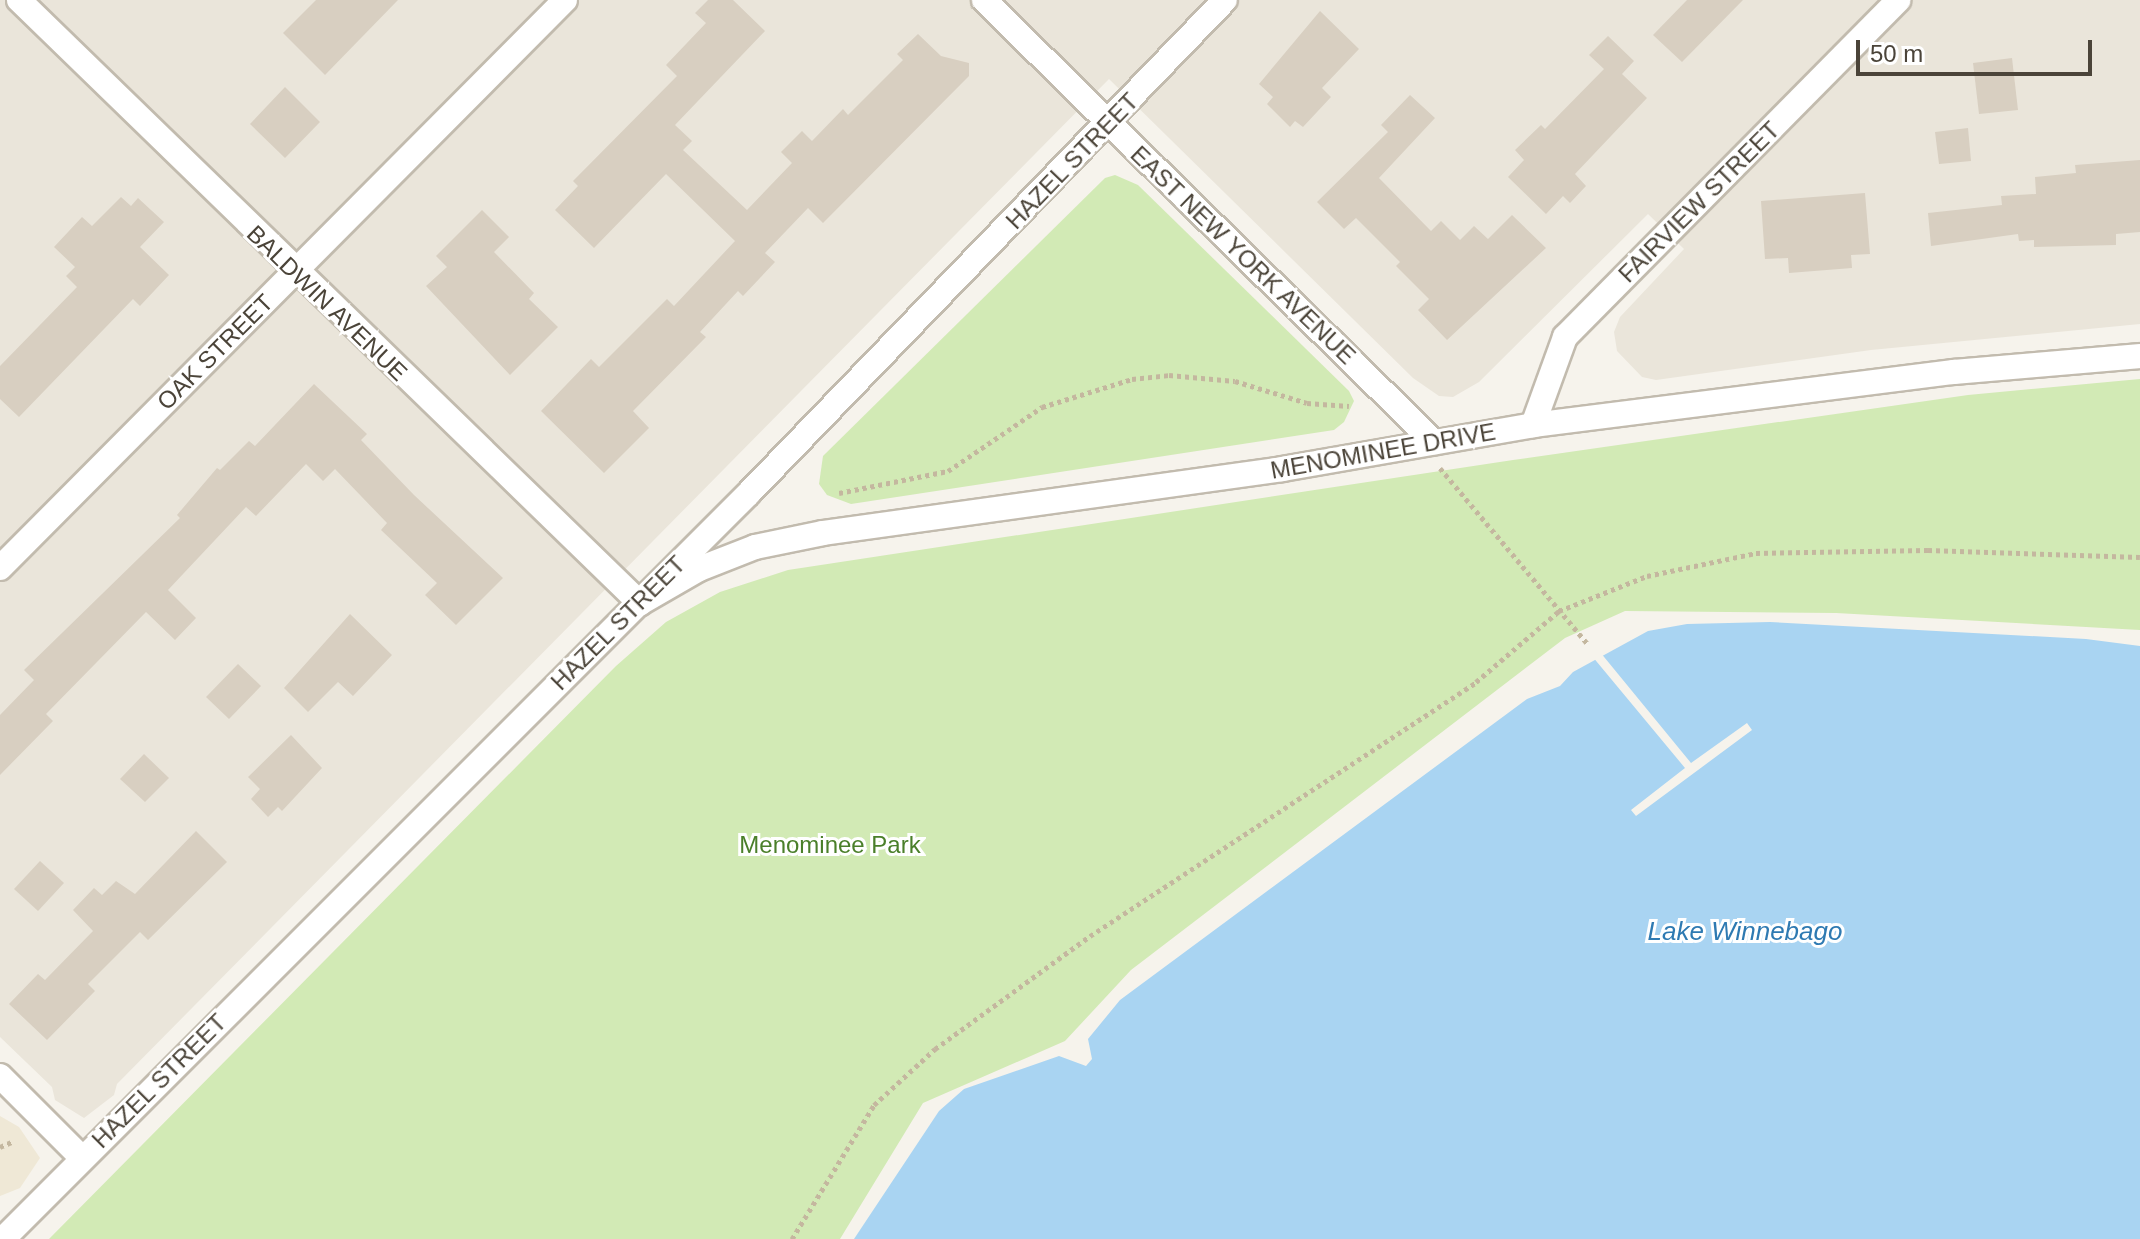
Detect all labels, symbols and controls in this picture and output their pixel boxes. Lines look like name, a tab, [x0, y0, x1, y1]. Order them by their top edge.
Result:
scale bar	[1860, 24, 2096, 74]
text: 50 m	[1870, 40, 1923, 67]
street label: HAZEL STREET	[1000, 87, 1144, 235]
street label: FAIRVIEW STREET	[1613, 116, 1785, 288]
street label: EAST NEW YORK AVENUE	[1124, 139, 1362, 371]
street label: BALDWIN AVENUE	[240, 219, 414, 387]
street label: OAK STREET	[151, 288, 279, 416]
street label: MENOMINEE DRIVE	[1268, 417, 1498, 485]
street label: HAZEL STREET	[545, 550, 691, 696]
park label: Menominee Park	[739, 831, 921, 859]
water label: Lake Winnebago	[1648, 916, 1842, 948]
street label: HAZEL STREET	[86, 1008, 232, 1154]

